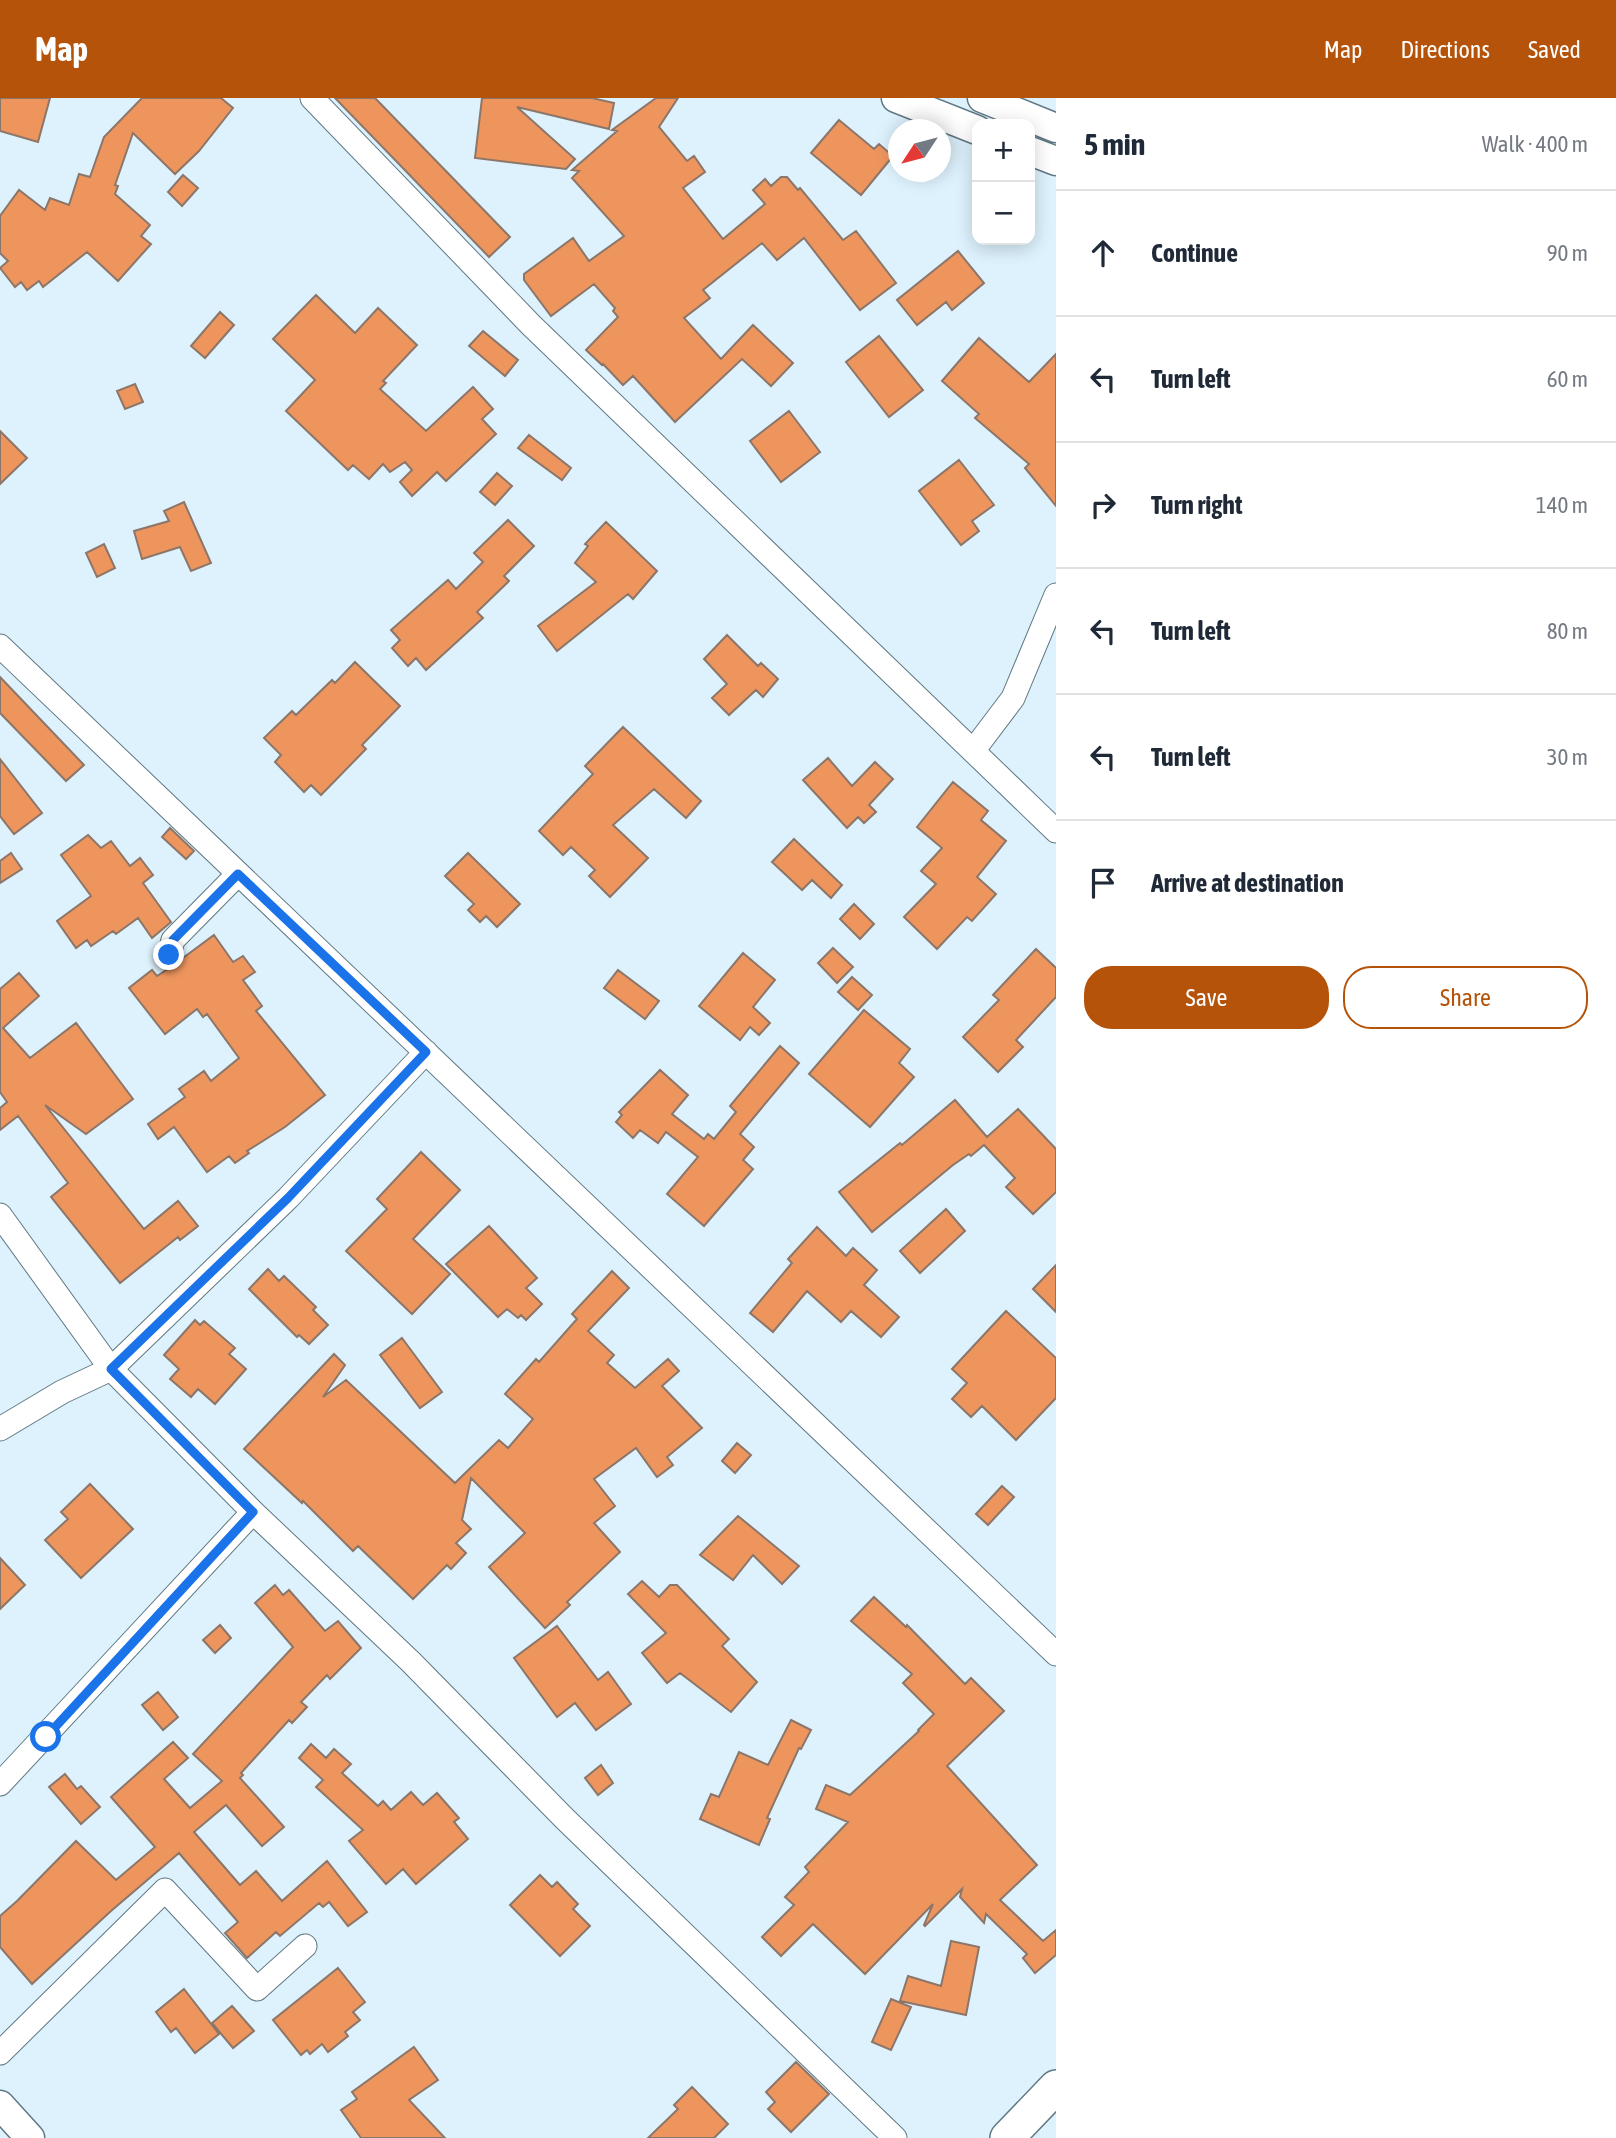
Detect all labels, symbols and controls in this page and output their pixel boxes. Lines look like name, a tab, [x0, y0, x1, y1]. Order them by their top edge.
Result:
text: Map	[35, 30, 88, 68]
text: Map	[1324, 36, 1362, 63]
text: Directions	[1400, 36, 1490, 63]
text: Saved	[1528, 36, 1581, 63]
north arrow	[888, 119, 951, 182]
map controls	[972, 119, 1035, 245]
button: +	[972, 119, 1035, 182]
text: 5 min	[1084, 127, 1145, 161]
text: Walk · 400 m	[1482, 131, 1588, 157]
button: −	[972, 182, 1035, 245]
icon: ahead	[1084, 234, 1122, 272]
text: Continue	[1151, 238, 1238, 268]
text: 90 m	[1547, 240, 1588, 266]
icon: left	[1084, 360, 1122, 398]
text: Turn left	[1151, 364, 1231, 394]
text: 60 m	[1547, 366, 1588, 392]
icon: right	[1084, 486, 1122, 524]
text: Turn right	[1151, 490, 1242, 520]
text: 140 m	[1536, 492, 1588, 518]
icon: left	[1084, 612, 1122, 650]
text: Turn left	[1151, 616, 1231, 646]
text: 80 m	[1547, 618, 1588, 644]
icon: left	[1084, 738, 1122, 776]
text: Turn left	[1151, 742, 1231, 772]
text: 30 m	[1547, 744, 1588, 770]
icon: arrive	[1084, 864, 1122, 902]
text: Arrive at destination	[1151, 868, 1344, 898]
route end	[153, 939, 184, 970]
button: Save	[1084, 966, 1329, 1029]
button: Share	[1343, 966, 1588, 1029]
route start	[30, 1721, 61, 1752]

